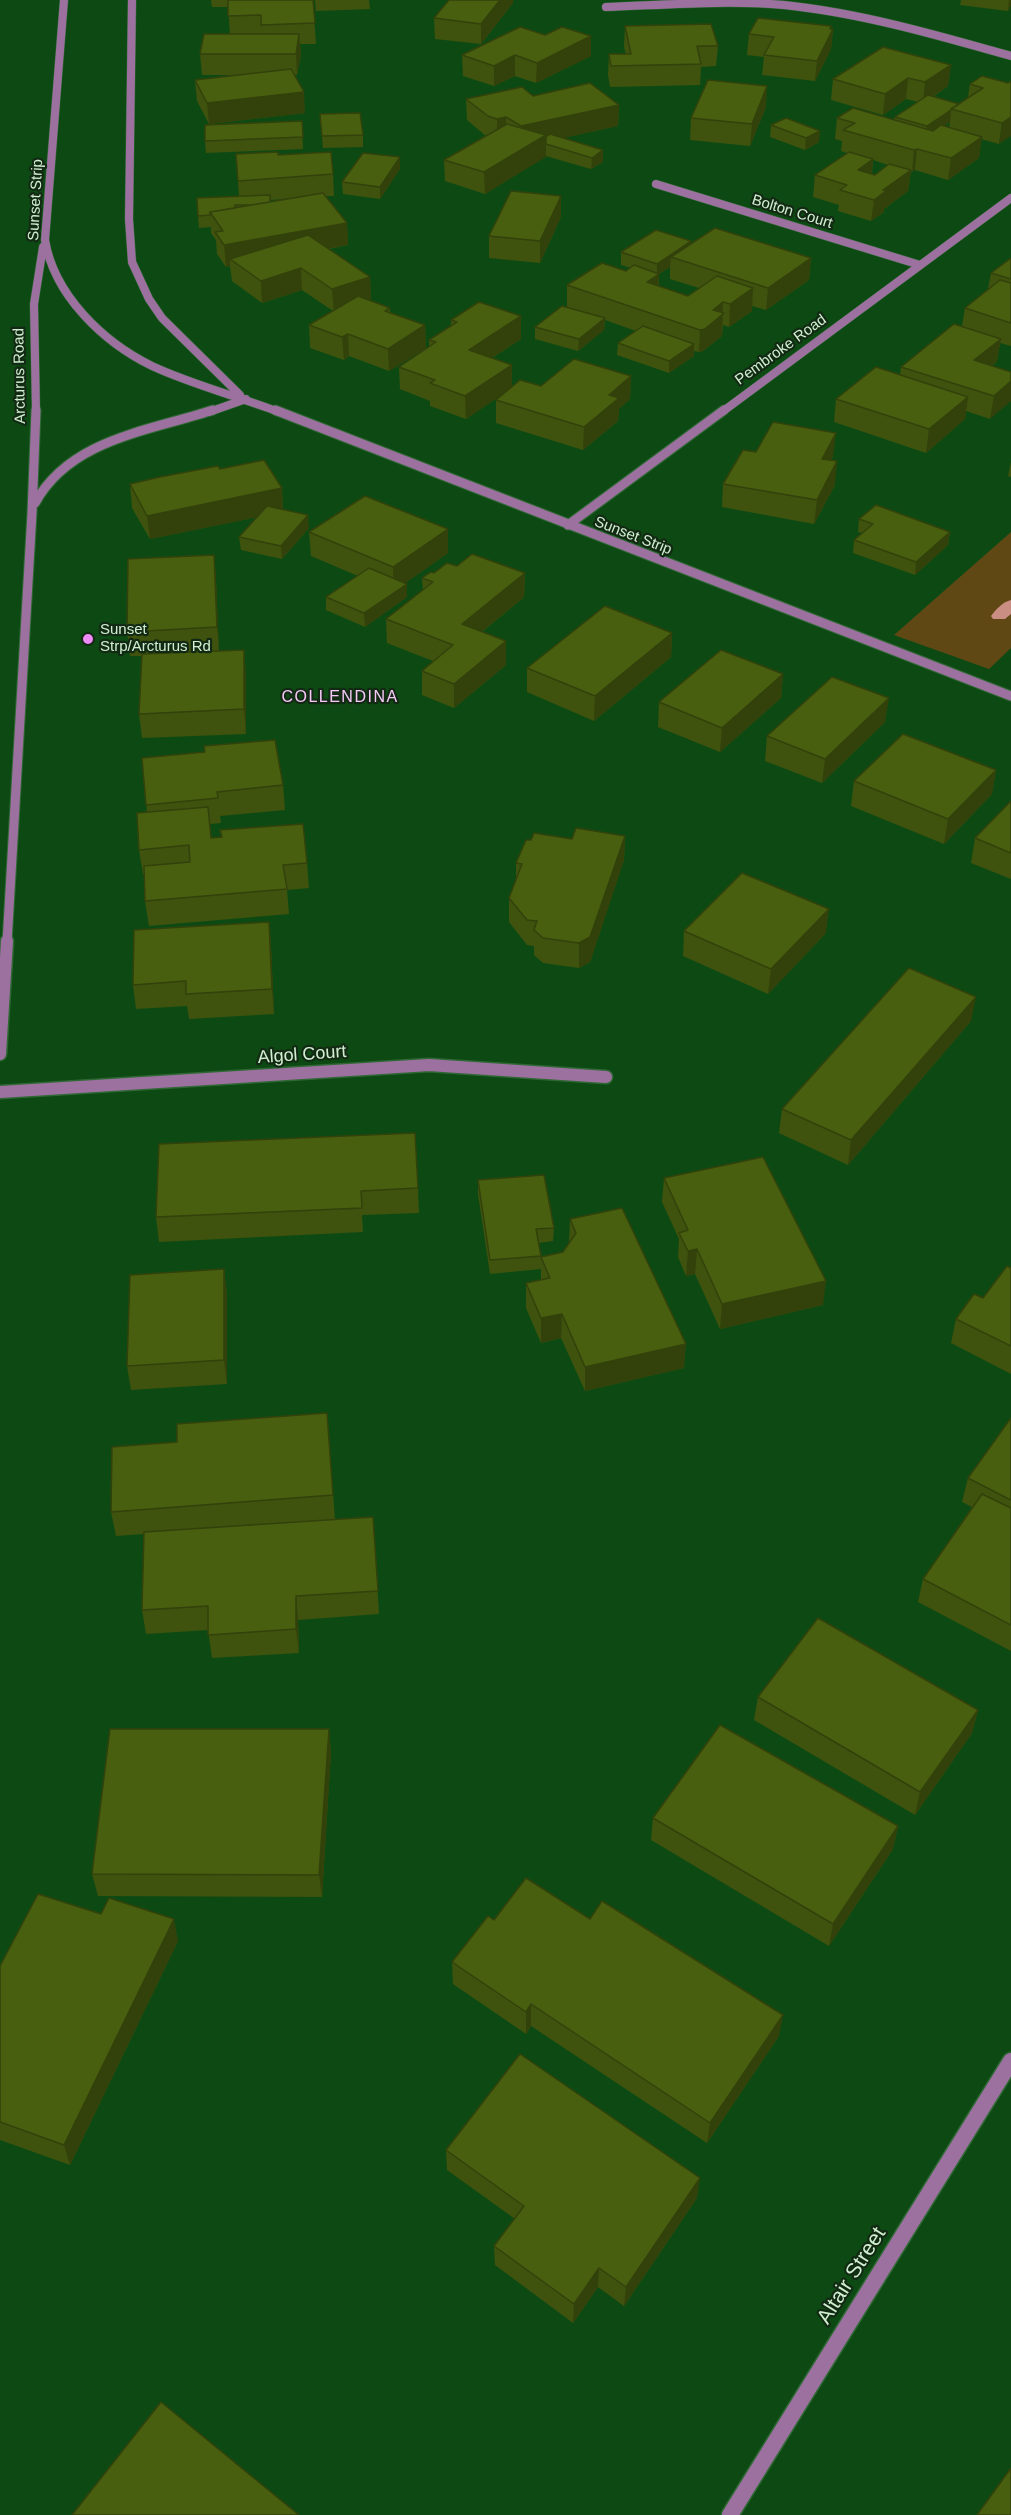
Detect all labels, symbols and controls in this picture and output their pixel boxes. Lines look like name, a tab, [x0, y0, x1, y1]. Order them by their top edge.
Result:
street label: Sunset Strip	[25, 159, 47, 241]
street label: Bolton Court	[750, 191, 834, 233]
street label: Pembroke Road	[732, 311, 830, 389]
street label: Arcturus Road	[10, 328, 30, 424]
street label: Sunset Strip	[592, 513, 674, 559]
place label: Sunset Strp/Arcturus Rd	[100, 621, 211, 656]
marker: Sunset Strp/Arcturus Rd	[81, 632, 95, 646]
district label: COLLENDINA	[281, 688, 399, 708]
street label: Algol Court	[257, 1041, 347, 1069]
street label: Altair Street	[812, 2223, 892, 2329]

